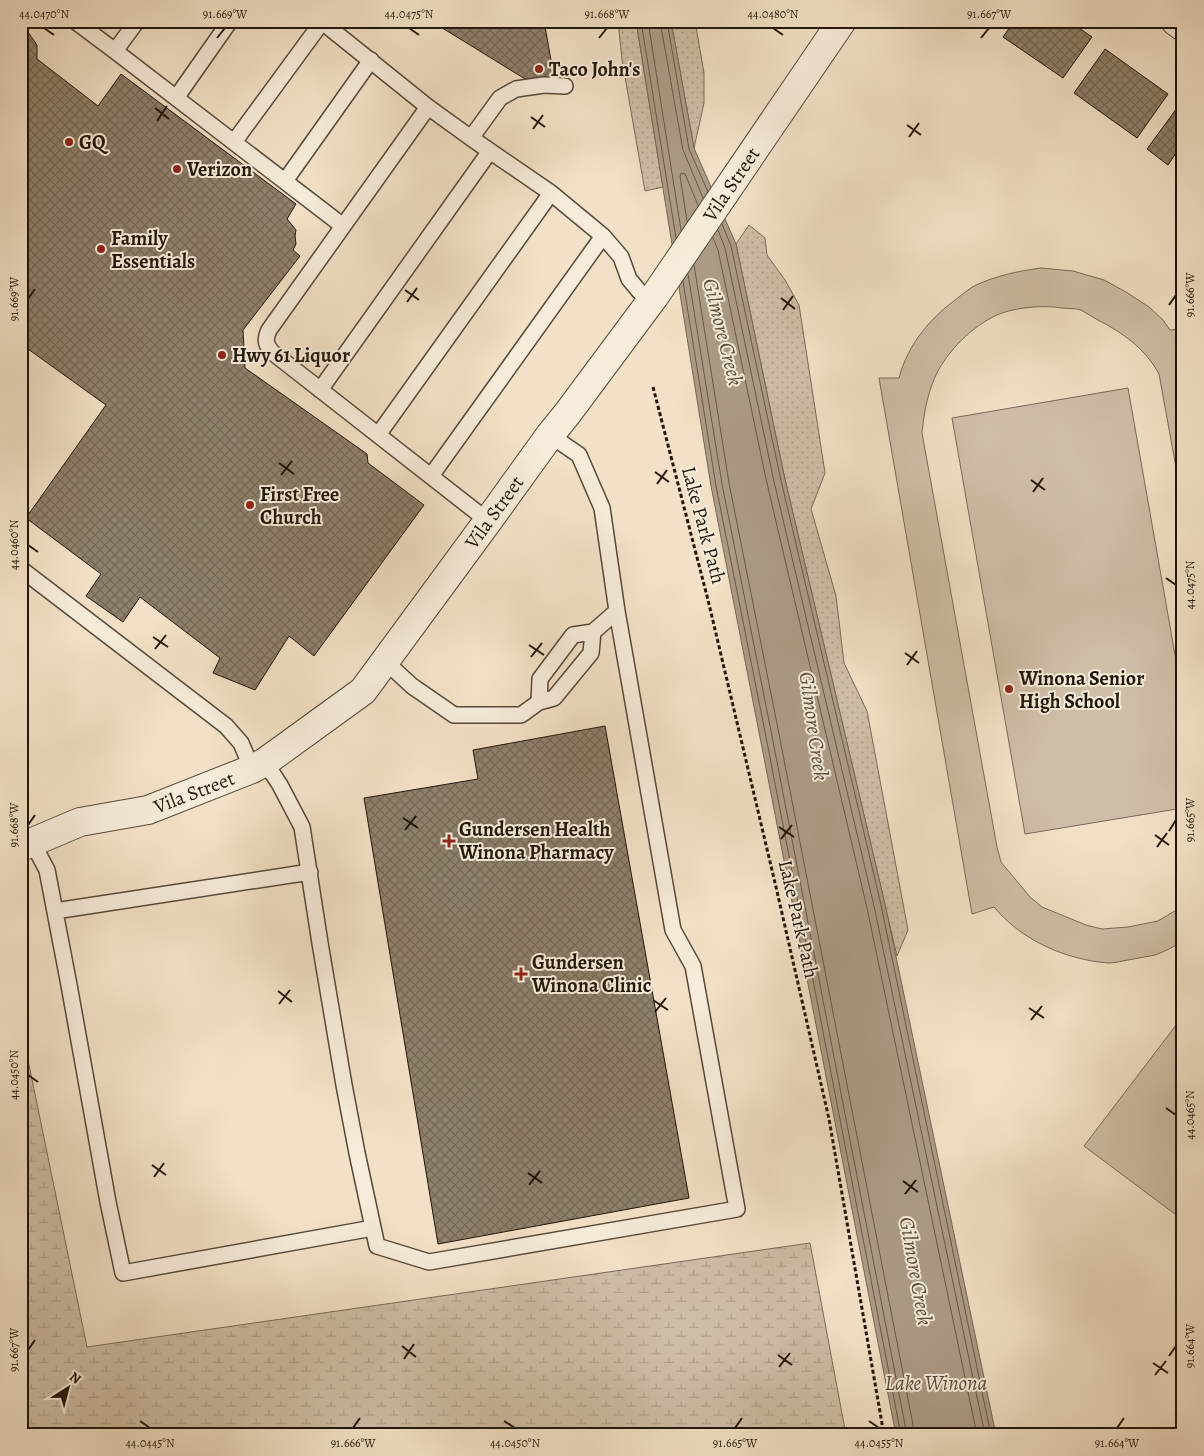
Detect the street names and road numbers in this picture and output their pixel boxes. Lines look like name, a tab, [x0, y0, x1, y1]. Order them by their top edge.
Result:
street label: Vila Street	[696, 141, 766, 228]
street label: Lake Park Path	[675, 463, 732, 587]
street label: Vila Street	[458, 470, 530, 555]
street label: Vila Street	[149, 765, 239, 821]
street label: Lake Park Path	[772, 857, 825, 981]

